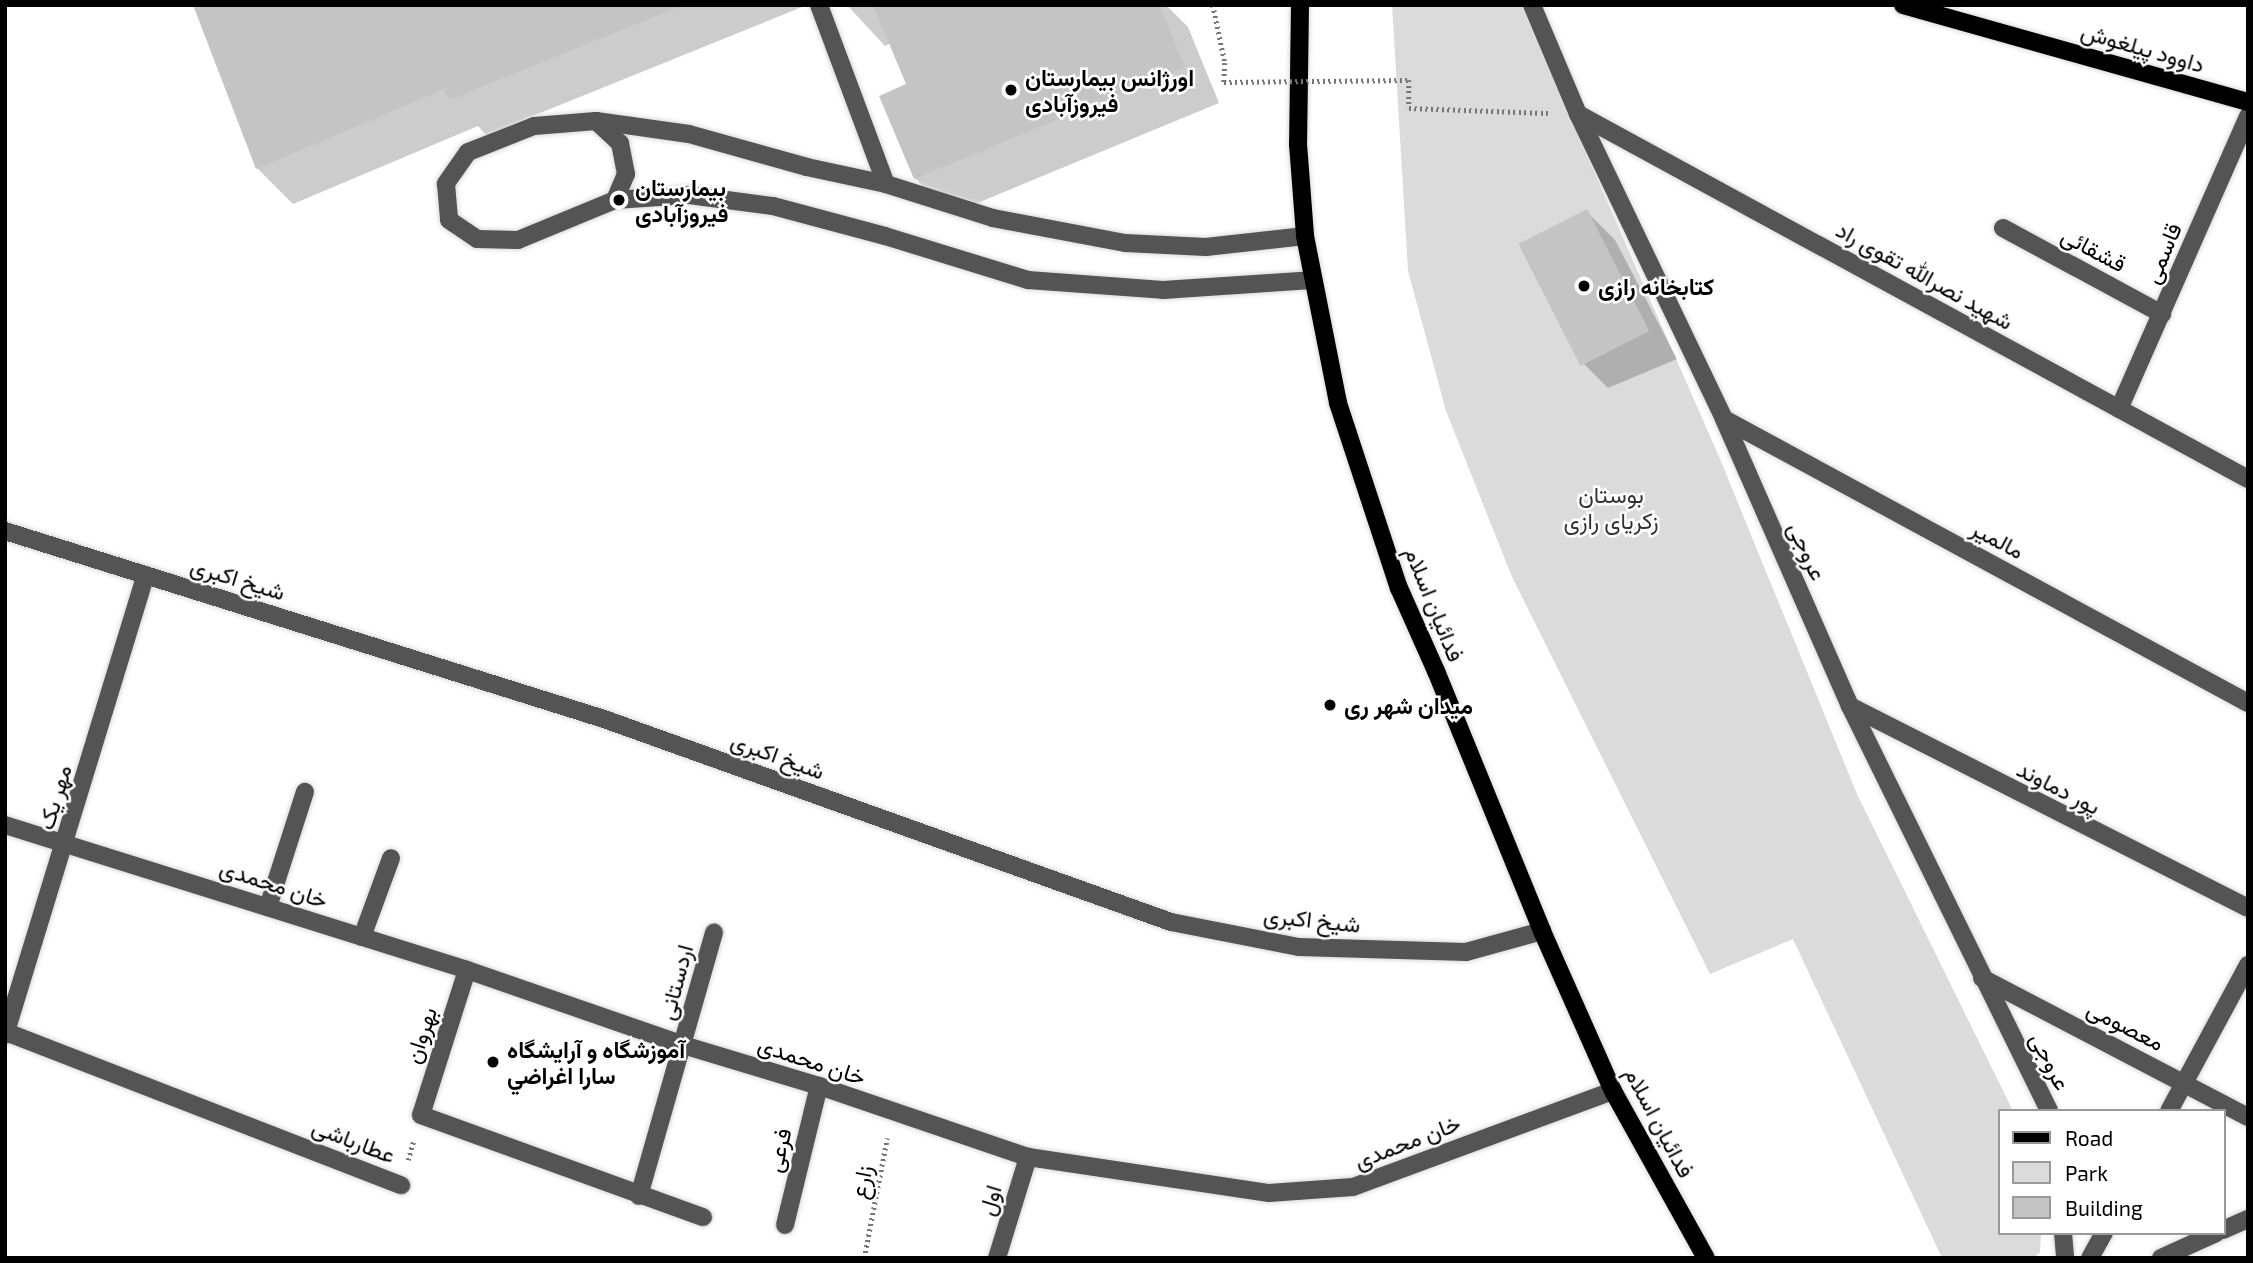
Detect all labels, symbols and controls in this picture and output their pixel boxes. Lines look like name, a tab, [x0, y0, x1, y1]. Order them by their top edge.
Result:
street label: داوود پیلغوش	[2078, 16, 2208, 78]
place label: اورژانس بیمارستان فیروزآبادی	[1025, 63, 1194, 117]
marker: اورژانس بیمارستان فیروزآبادی	[1003, 82, 1019, 98]
place label: بیمارستان فیروزآبادی	[635, 173, 728, 227]
marker: بیمارستان فیروزآبادی	[609, 190, 629, 210]
street label: شهید نصرالله تقوی راد	[1832, 215, 2018, 335]
street label: قاسمی	[2137, 219, 2187, 287]
street label: قشقائی	[2057, 221, 2131, 277]
place label: کتابخانه رازی	[1598, 272, 1714, 300]
marker: کتابخانه رازی	[1576, 278, 1592, 294]
park label: بوستان زکریای رازی	[1563, 480, 1659, 534]
street label: مالمیر	[1967, 514, 2029, 564]
street label: عروجی	[1783, 517, 1833, 585]
street label: فدائیان اسلام	[1400, 543, 1470, 665]
street label: شیخ اکبری	[187, 551, 289, 605]
place label: میدان شهر ری	[1344, 691, 1473, 719]
marker: میدان شهر ری	[1322, 697, 1338, 713]
street label: شیخ اکبری	[728, 725, 828, 785]
street label: پور دماوند	[2013, 754, 2105, 820]
street label: مهر یک	[31, 761, 77, 833]
street label: خان محمدی	[217, 853, 331, 913]
street label: شیخ اکبری	[1262, 900, 1362, 938]
street label: اردستانی	[652, 941, 698, 1023]
street label: معصومی	[2083, 994, 2169, 1056]
street label: بهروان	[398, 1003, 442, 1067]
street label: عروجی	[2025, 1028, 2077, 1094]
street label: خان محمدی	[755, 1030, 869, 1090]
place label: آموزشگاه و آرايشگاه سارا اغراضي	[507, 1035, 685, 1089]
marker: آموزشگاه و آرايشگاه سارا اغراضي	[485, 1054, 501, 1070]
street label: فدائیان اسلام	[1619, 1062, 1701, 1182]
street label: خان محمدی	[1350, 1108, 1464, 1174]
legend	[1997, 1109, 2225, 1235]
street label: عطارباشی	[309, 1112, 399, 1168]
street label: فرعی	[759, 1125, 797, 1175]
text: Road	[2065, 1125, 2113, 1150]
text: Park	[2065, 1160, 2108, 1185]
street label: زارع	[844, 1163, 878, 1201]
street label: اول	[971, 1181, 1007, 1219]
text: Building	[2065, 1195, 2143, 1220]

